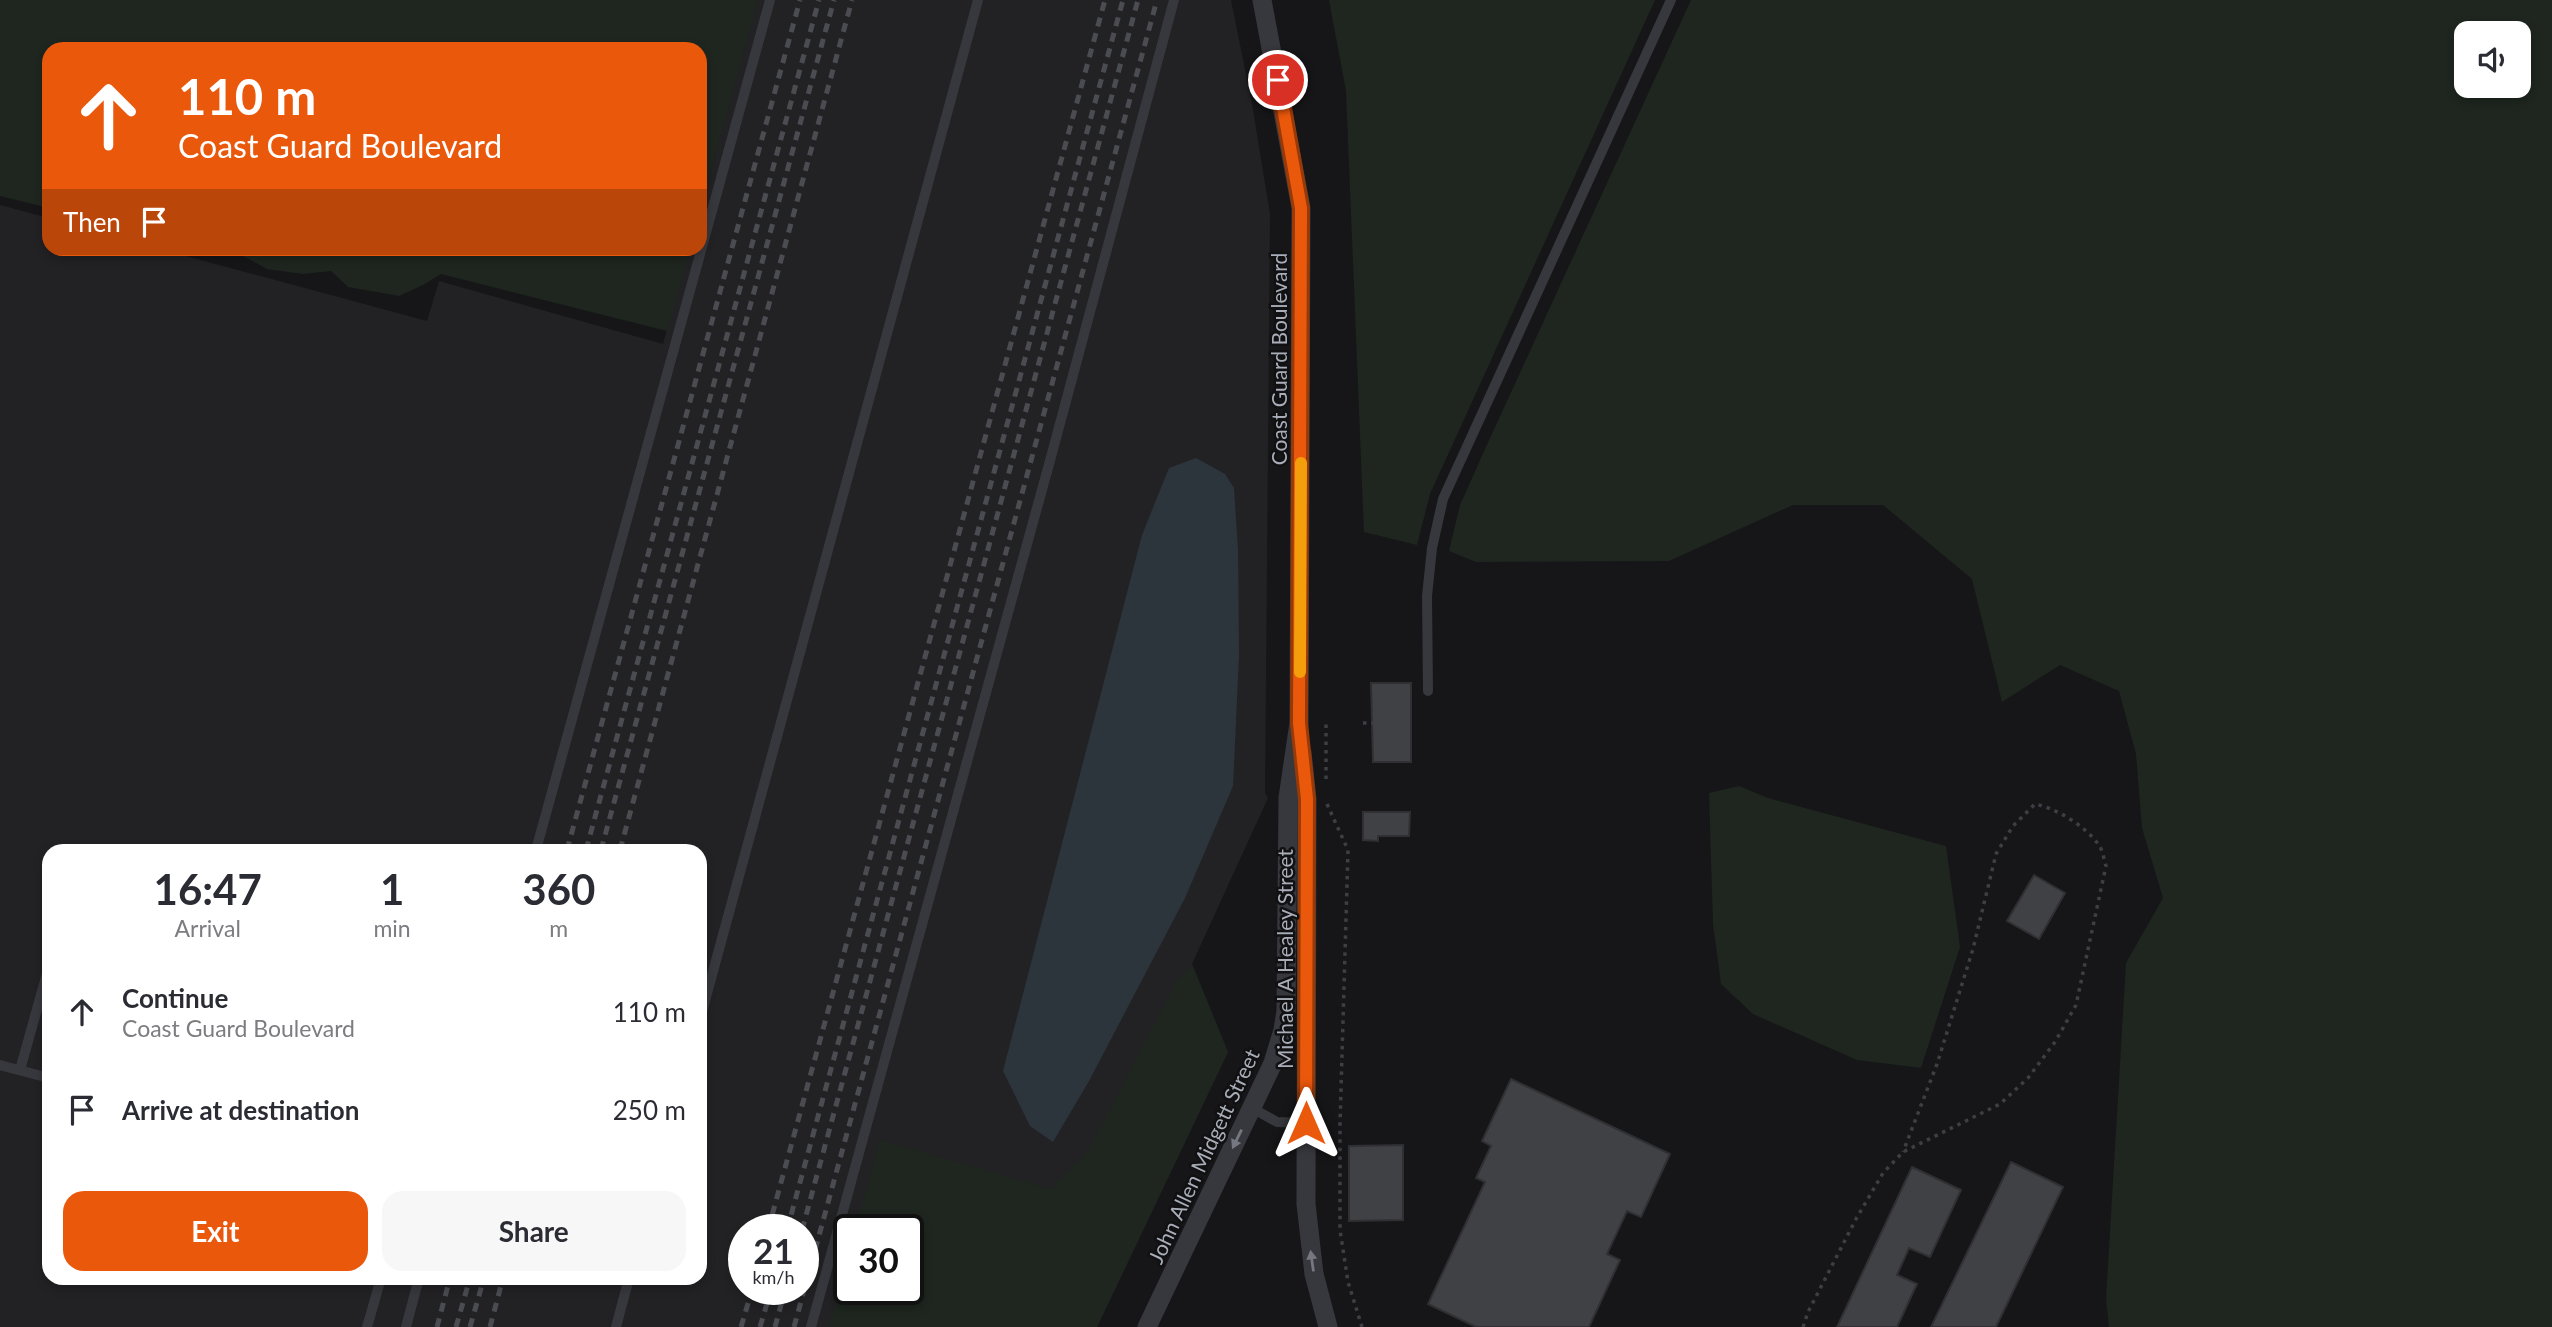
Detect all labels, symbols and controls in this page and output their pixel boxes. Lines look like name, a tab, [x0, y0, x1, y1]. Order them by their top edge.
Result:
map controls	[2454, 21, 2531, 98]
button: sound	[2454, 21, 2531, 98]
pin	[1248, 50, 1308, 110]
icon: arrive	[1259, 61, 1297, 99]
text: 110 m	[178, 67, 316, 125]
icon: ahead	[63, 70, 154, 161]
text: Coast Guard Boulevard	[178, 126, 502, 165]
icon: arrive	[135, 203, 173, 241]
text: Then	[63, 206, 121, 238]
street label: Coast Guard Boulevard	[1266, 253, 1291, 465]
street label: Michael A Healey Street	[1272, 848, 1297, 1069]
text: 16:47	[154, 864, 262, 914]
text: 1	[380, 864, 404, 914]
text: 360	[522, 864, 595, 914]
text: Arrival	[175, 914, 241, 942]
text: min	[373, 914, 411, 942]
text: m	[549, 914, 568, 942]
text: Continue	[122, 982, 228, 1014]
icon: ahead	[63, 993, 101, 1031]
text: 110 m	[613, 996, 686, 1028]
text: Coast Guard Boulevard	[122, 1014, 355, 1042]
street label: John Allen Midgett Street	[1142, 1044, 1264, 1267]
position arrow	[1269, 1086, 1343, 1160]
icon: arrive	[63, 1091, 101, 1129]
text: Arrive at destination	[122, 1094, 359, 1126]
text: 250 m	[613, 1094, 686, 1126]
one-way arrow	[1231, 1129, 1243, 1149]
button: Exit	[63, 1191, 368, 1271]
button: Share	[382, 1191, 686, 1271]
speed limit sign: 30	[833, 1214, 924, 1305]
text: 21	[753, 1229, 794, 1271]
one-way arrow	[1306, 1250, 1317, 1272]
text: km/h	[752, 1266, 795, 1288]

